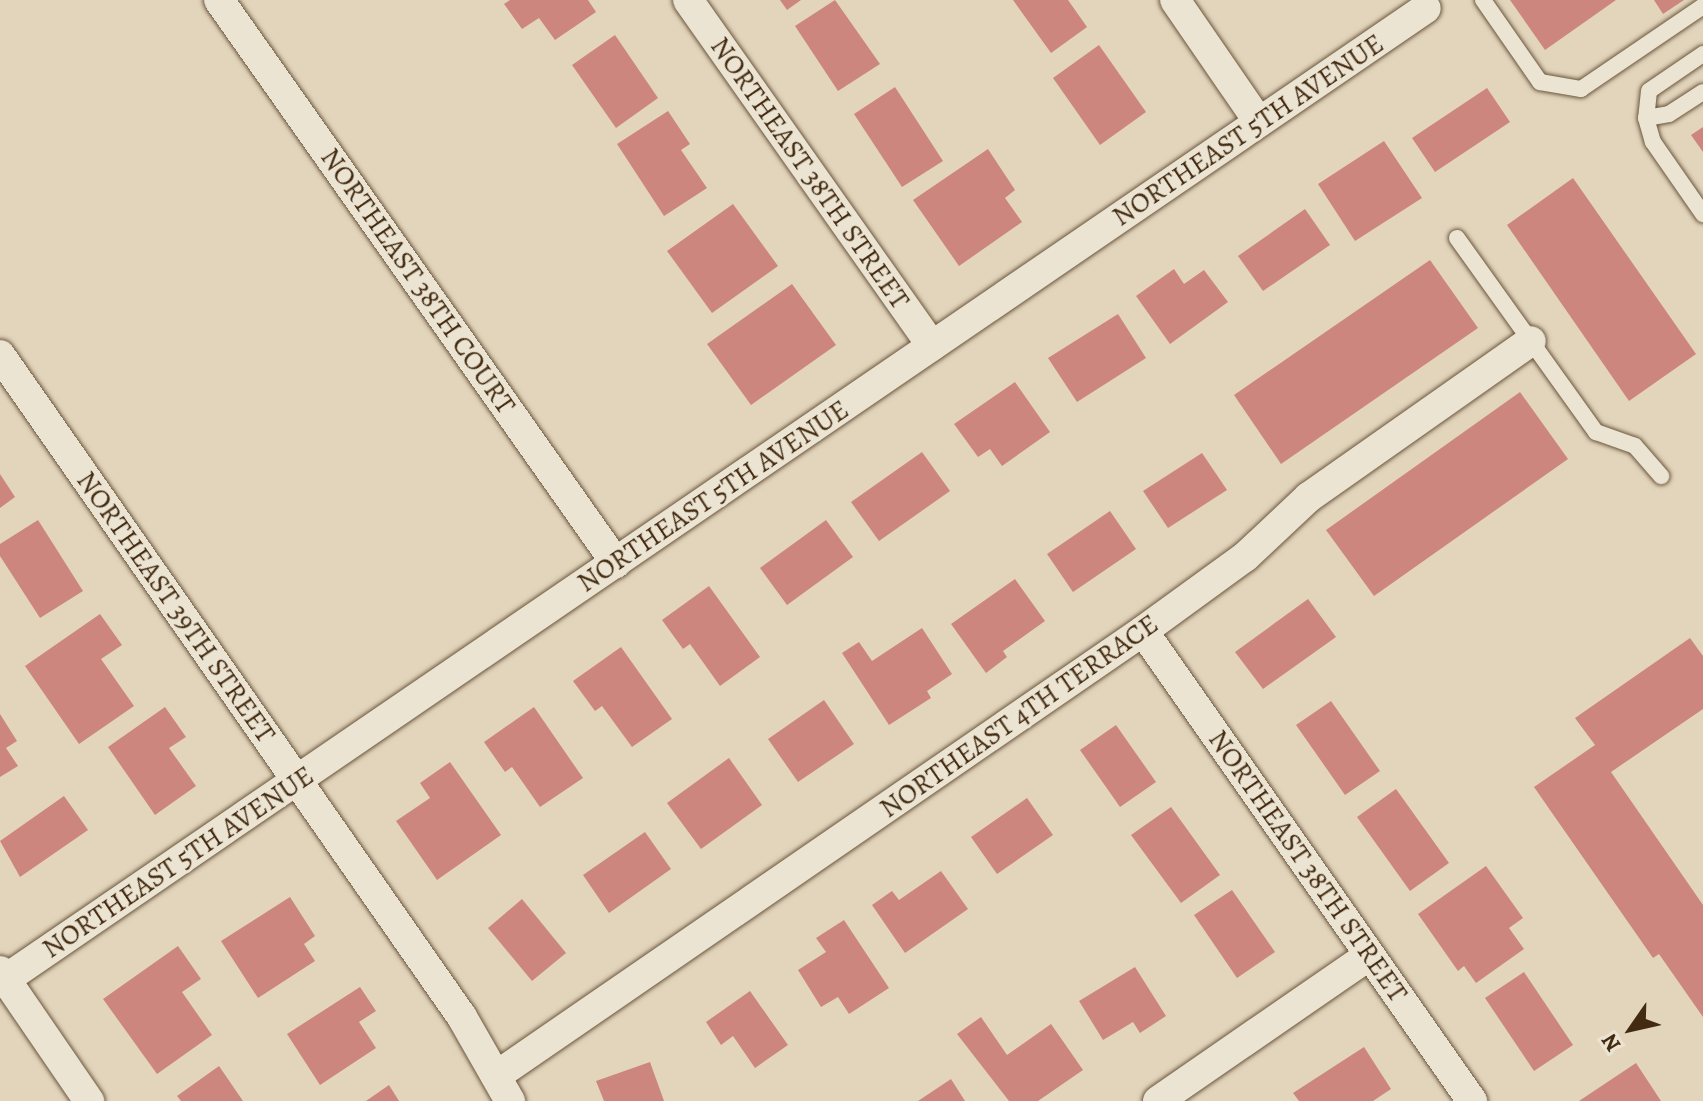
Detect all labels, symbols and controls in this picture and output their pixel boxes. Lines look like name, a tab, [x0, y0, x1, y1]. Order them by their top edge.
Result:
street label: NORTHEAST 5TH AVENUE	[1106, 27, 1390, 233]
street label: NORTHEAST 38TH STREET	[703, 31, 917, 315]
street label: NORTHEAST 38TH COURT	[313, 142, 523, 420]
street label: NORTHEAST 5TH AVENUE	[571, 393, 855, 599]
street label: NORTHEAST 39TH STREET	[69, 465, 283, 749]
street label: NORTHEAST 4TH TERRACE	[873, 607, 1165, 825]
street label: NORTHEAST 38TH STREET	[1201, 724, 1415, 1008]
street label: NORTHEAST 5TH AVENUE	[36, 759, 320, 965]
north arrow	[1591, 989, 1671, 1069]
text: N	[1594, 1027, 1628, 1057]

